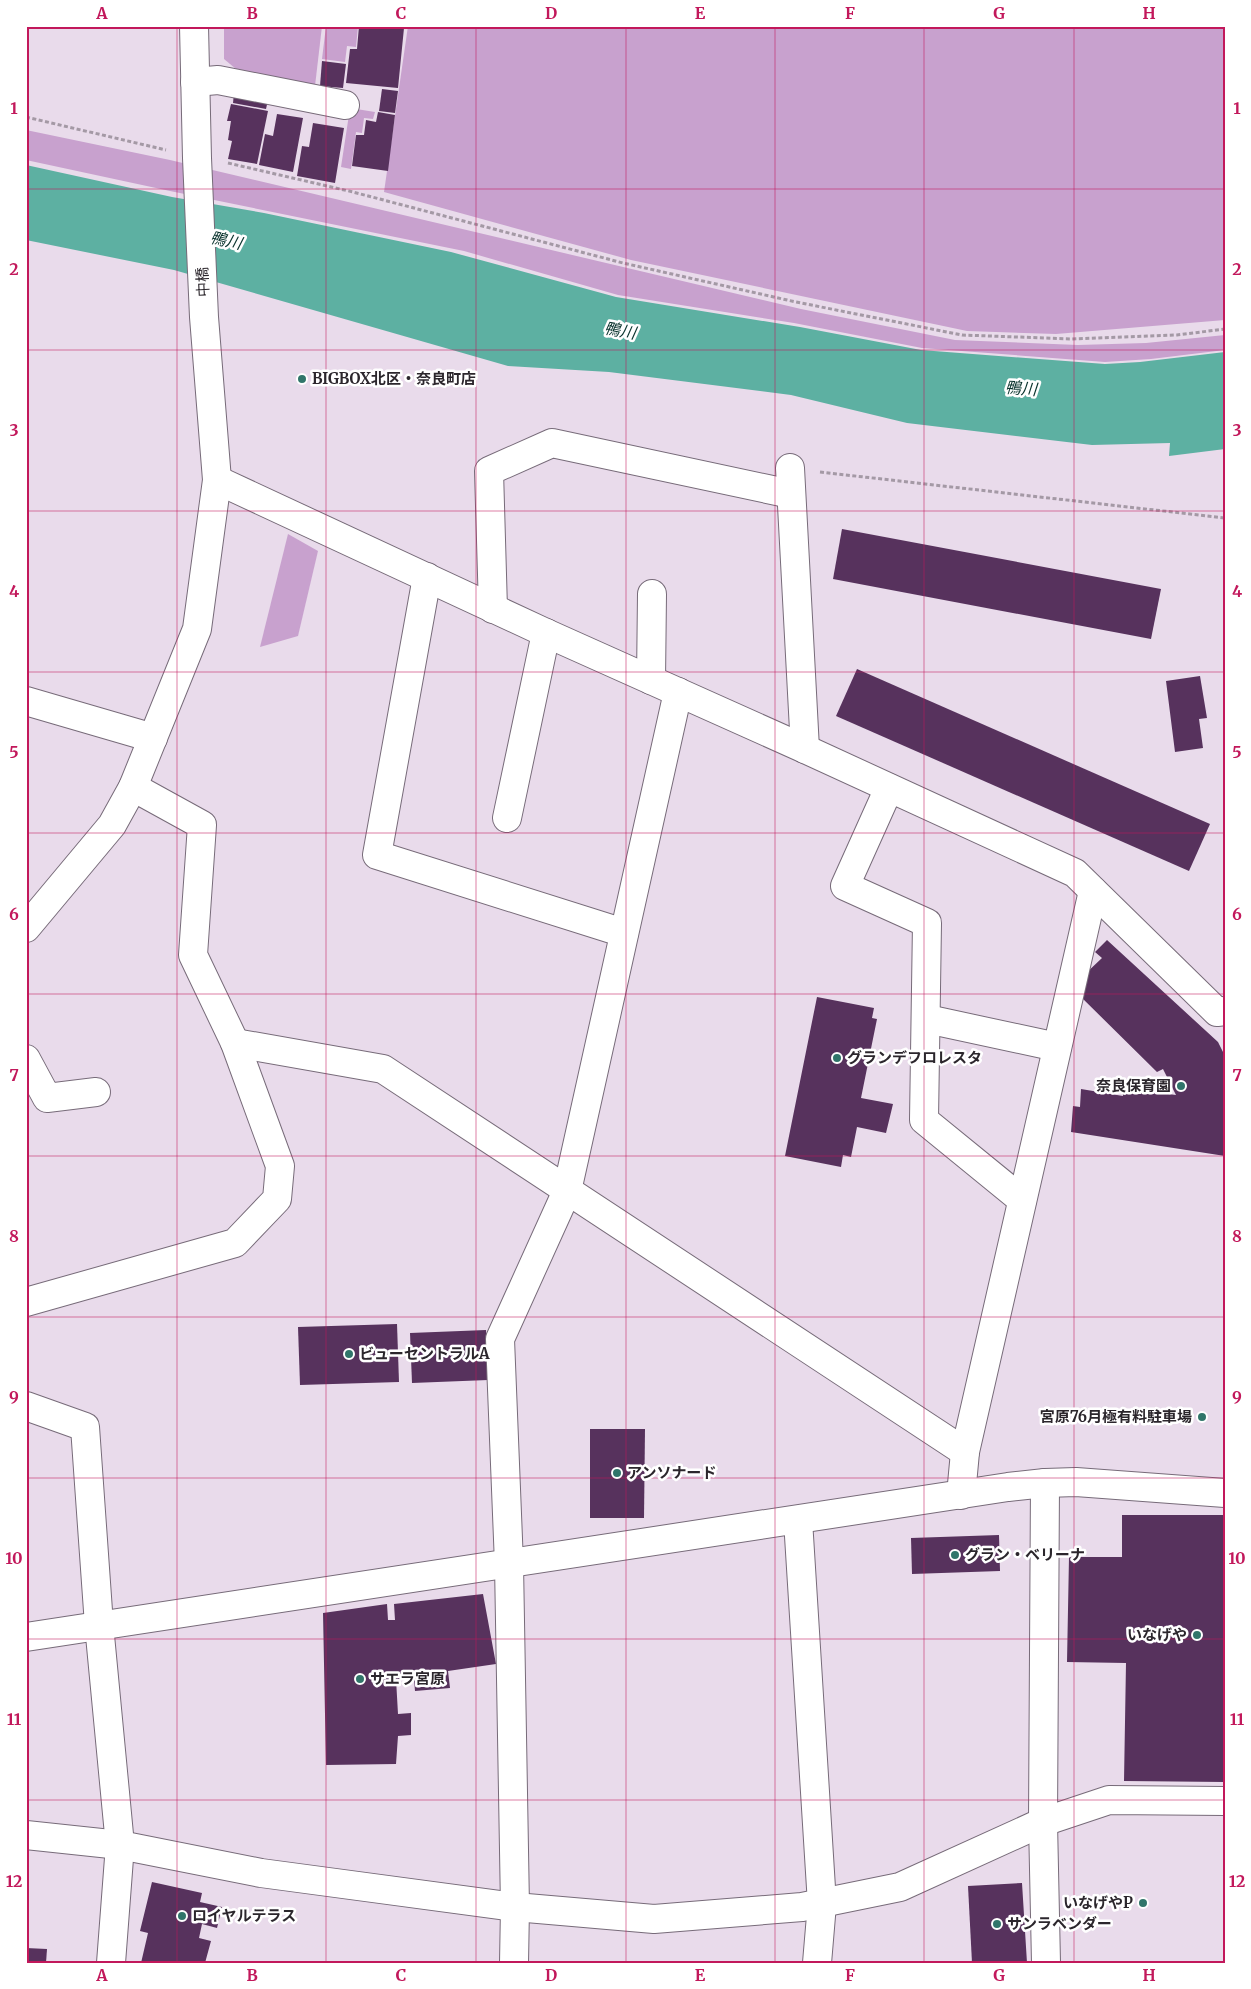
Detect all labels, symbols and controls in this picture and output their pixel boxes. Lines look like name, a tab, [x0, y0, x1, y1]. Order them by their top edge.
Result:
text: A	[95, 3, 108, 23]
text: B	[246, 3, 258, 23]
text: C	[396, 3, 406, 23]
text: D	[545, 3, 557, 23]
text: E	[695, 3, 706, 23]
text: F	[845, 3, 855, 23]
text: G	[993, 3, 1005, 23]
text: H	[1142, 3, 1156, 23]
text: 1	[10, 98, 18, 118]
text: 1	[1233, 98, 1241, 118]
water label: 鴨川	[208, 227, 246, 254]
text: 2	[9, 259, 19, 279]
text: 2	[1232, 259, 1242, 279]
street label: 中橋	[192, 267, 213, 298]
water label: 鴨川	[602, 317, 639, 343]
place label: BIGBOX北区・奈良町店	[312, 369, 476, 388]
marker: BIGBOX北区・奈良町店	[296, 373, 308, 385]
water label: 鴨川	[1004, 377, 1040, 399]
text: 3	[9, 420, 19, 440]
text: 3	[1232, 420, 1242, 440]
text: 4	[9, 581, 19, 601]
text: 4	[1232, 581, 1242, 601]
text: 5	[9, 742, 19, 762]
text: 5	[1232, 742, 1242, 762]
text: 6	[9, 904, 19, 924]
text: 6	[1232, 904, 1242, 924]
place label: グランデフロレスタ	[847, 1048, 982, 1067]
marker: グランデフロレスタ	[831, 1052, 843, 1064]
text: 7	[9, 1065, 19, 1085]
text: 7	[1232, 1065, 1242, 1085]
place label: 奈良保育園	[1096, 1076, 1171, 1095]
marker: 奈良保育園	[1175, 1080, 1187, 1092]
text: 8	[9, 1226, 19, 1246]
text: 8	[1232, 1226, 1242, 1246]
place label: ビューセントラルA	[359, 1344, 490, 1363]
marker: ビューセントラルA	[343, 1348, 355, 1360]
text: 9	[9, 1387, 19, 1407]
text: 9	[1232, 1387, 1242, 1407]
place label: 宮原76月極有料駐車場	[1040, 1407, 1192, 1426]
marker: 宮原76月極有料駐車場	[1196, 1411, 1208, 1423]
place label: アンソナード	[627, 1463, 716, 1482]
marker: アンソナード	[611, 1467, 623, 1479]
place label: グラン・ベリーナ	[965, 1545, 1085, 1564]
text: 10	[5, 1548, 23, 1568]
text: 10	[1228, 1548, 1246, 1568]
marker: グラン・ベリーナ	[949, 1549, 961, 1561]
place label: いなげや	[1127, 1625, 1187, 1644]
marker: いなげや	[1191, 1629, 1203, 1641]
place label: サエラ宮原	[370, 1669, 445, 1688]
marker: サエラ宮原	[354, 1673, 366, 1685]
text: 11	[7, 1709, 22, 1729]
text: 11	[1230, 1709, 1245, 1729]
text: 12	[6, 1871, 22, 1891]
text: 12	[1229, 1871, 1245, 1891]
place label: いなげやP	[1063, 1893, 1133, 1912]
marker: いなげやP	[1137, 1897, 1149, 1909]
place label: ロイヤルテラス	[192, 1906, 296, 1925]
marker: ロイヤルテラス	[176, 1910, 188, 1922]
place label: サンラベンダー	[1007, 1914, 1112, 1933]
marker: サンラベンダー	[991, 1918, 1003, 1930]
text: A	[95, 1965, 108, 1985]
text: B	[246, 1965, 258, 1985]
text: C	[396, 1965, 406, 1985]
text: D	[545, 1965, 557, 1985]
text: E	[695, 1965, 706, 1985]
text: F	[845, 1965, 855, 1985]
text: G	[993, 1965, 1005, 1985]
text: H	[1142, 1965, 1156, 1985]

